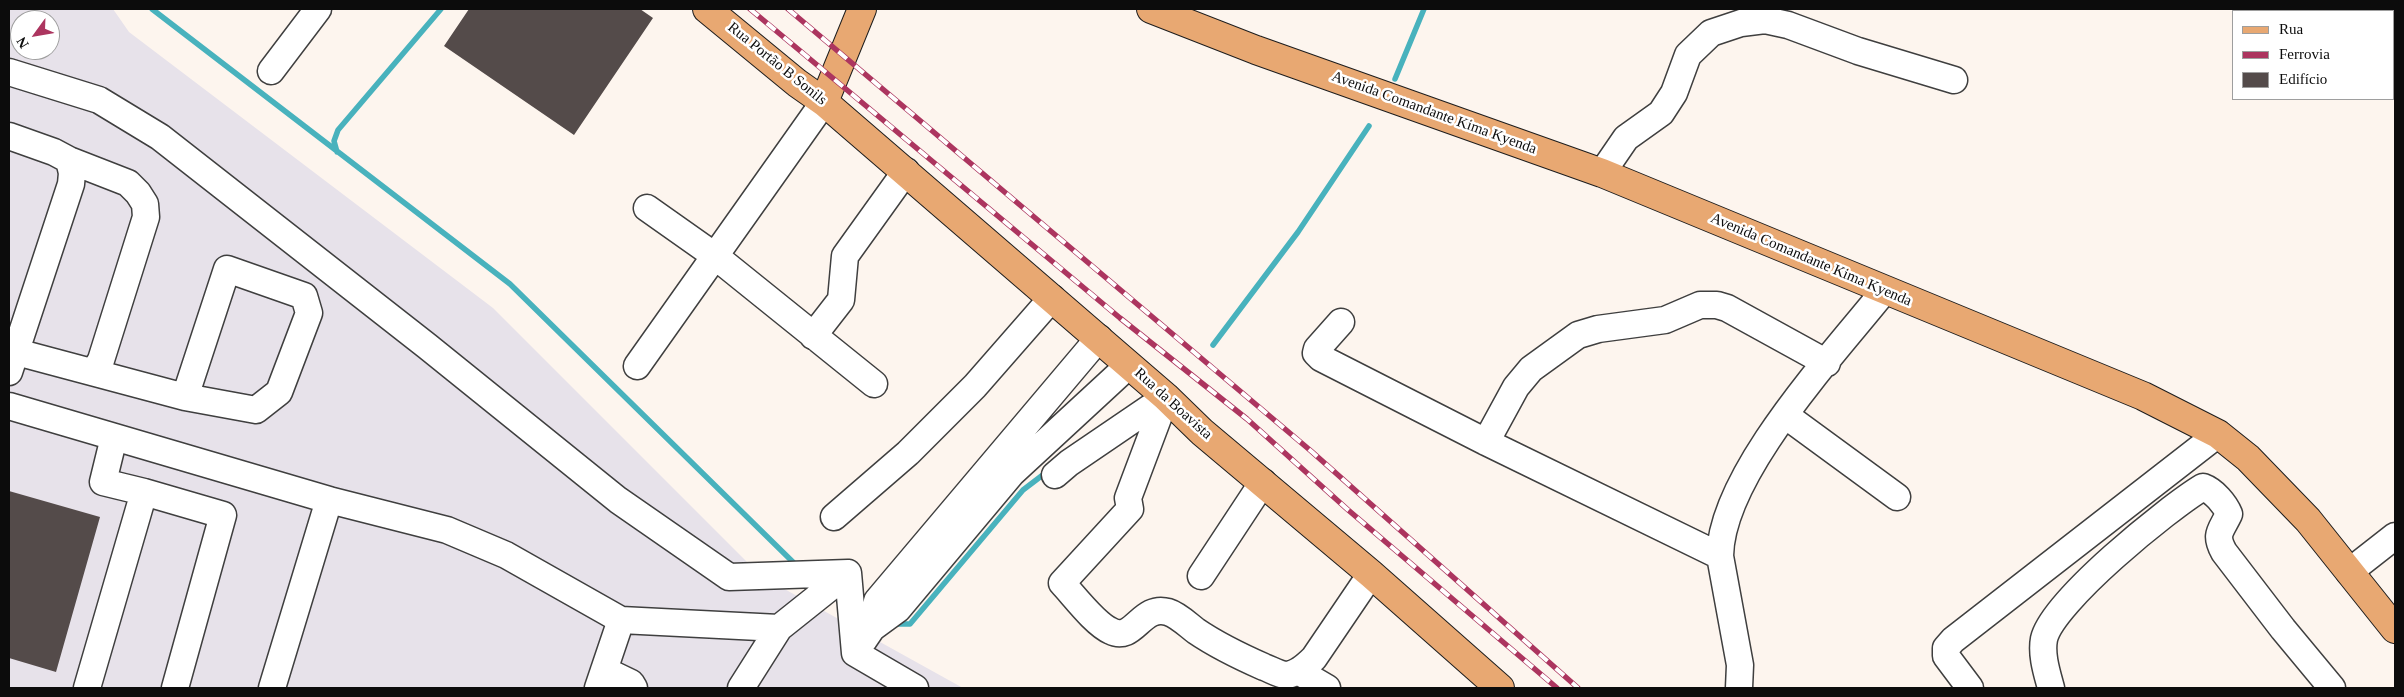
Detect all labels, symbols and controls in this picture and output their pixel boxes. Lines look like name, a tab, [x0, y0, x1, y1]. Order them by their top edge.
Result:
north arrow	[10, 10, 60, 60]
legend	[2232, 10, 2394, 100]
street label: Rua Portão B Sonils	[724, 19, 830, 109]
text: Rua	[2279, 21, 2303, 37]
text: N	[14, 34, 32, 51]
text: Ferrovia	[2279, 46, 2330, 62]
street label: Avenida Comandante Kima Kyenda	[1329, 67, 1539, 159]
text: Edifício	[2279, 71, 2327, 87]
street label: Avenida Comandante Kima Kyenda	[1708, 209, 1914, 311]
street label: Rua da Boavista	[1130, 364, 1216, 444]

